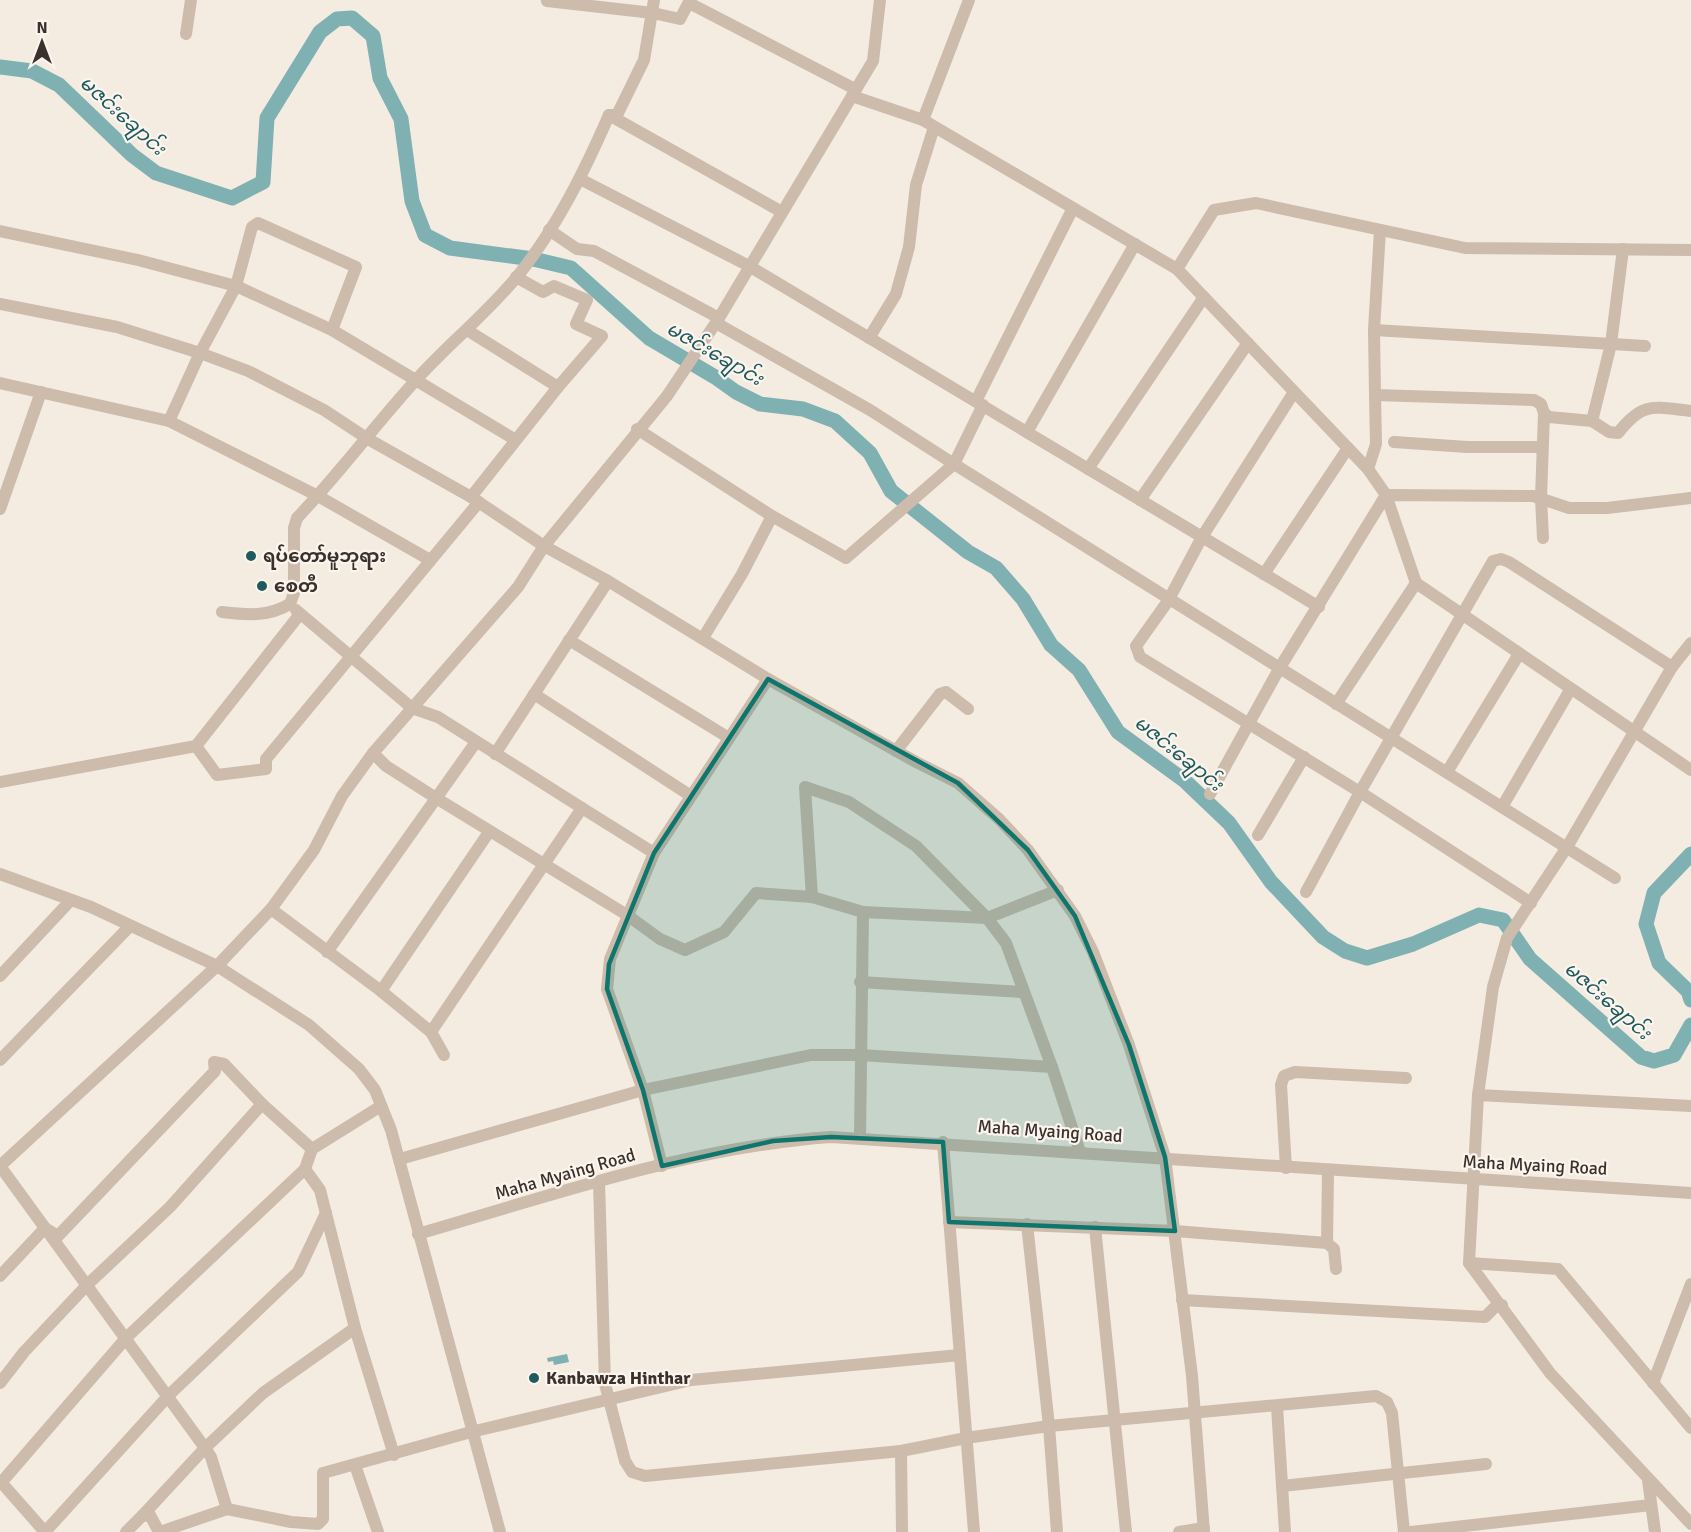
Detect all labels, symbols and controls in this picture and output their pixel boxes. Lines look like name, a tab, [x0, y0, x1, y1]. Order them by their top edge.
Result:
north arrow	[12, 12, 72, 72]
text: N	[36, 18, 48, 38]
water label: မဇင်းချောင်း	[72, 69, 173, 164]
water label: မဇင်းချောင်း	[660, 314, 769, 395]
place label: ရပ်တော်မူဘုရား	[263, 544, 386, 570]
marker: ရပ်တော်မူဘုရား	[244, 549, 258, 563]
place label: စေတီ	[274, 574, 318, 597]
marker: စေတီ	[255, 579, 269, 593]
water label: မဇင်းချောင်း	[1127, 708, 1230, 801]
water label: မဇင်းချောင်း	[1556, 954, 1658, 1049]
street label: Maha Myaing Road	[977, 1115, 1123, 1147]
street label: Maha Myaing Road	[492, 1143, 638, 1205]
street label: Maha Myaing Road	[1462, 1150, 1608, 1180]
place label: Kanbawza Hinthar	[546, 1367, 691, 1389]
marker: Kanbawza Hinthar	[527, 1371, 541, 1385]

